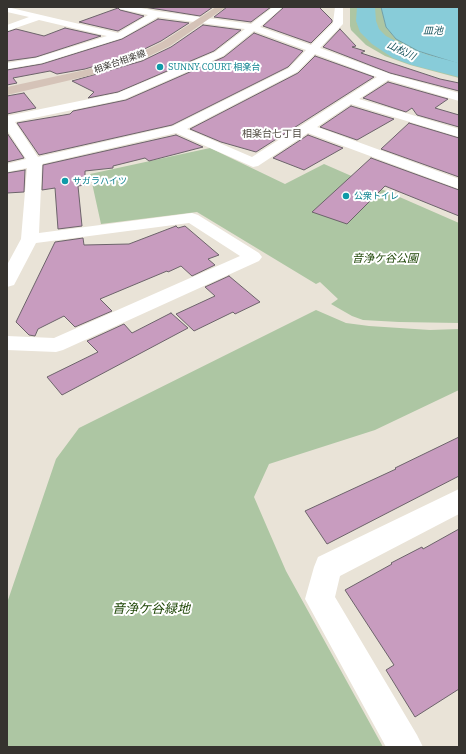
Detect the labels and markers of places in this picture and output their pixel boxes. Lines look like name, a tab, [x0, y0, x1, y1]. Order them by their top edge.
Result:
marker: SUNNY COURT 相楽台	[155, 62, 165, 72]
place label: SUNNY COURT 相楽台	[168, 62, 260, 72]
marker: サガラハイツ	[60, 176, 70, 186]
place label: サガラハイツ	[73, 176, 127, 186]
marker: 公衆トイレ	[341, 191, 351, 201]
place label: 公衆トイレ	[354, 191, 399, 201]

